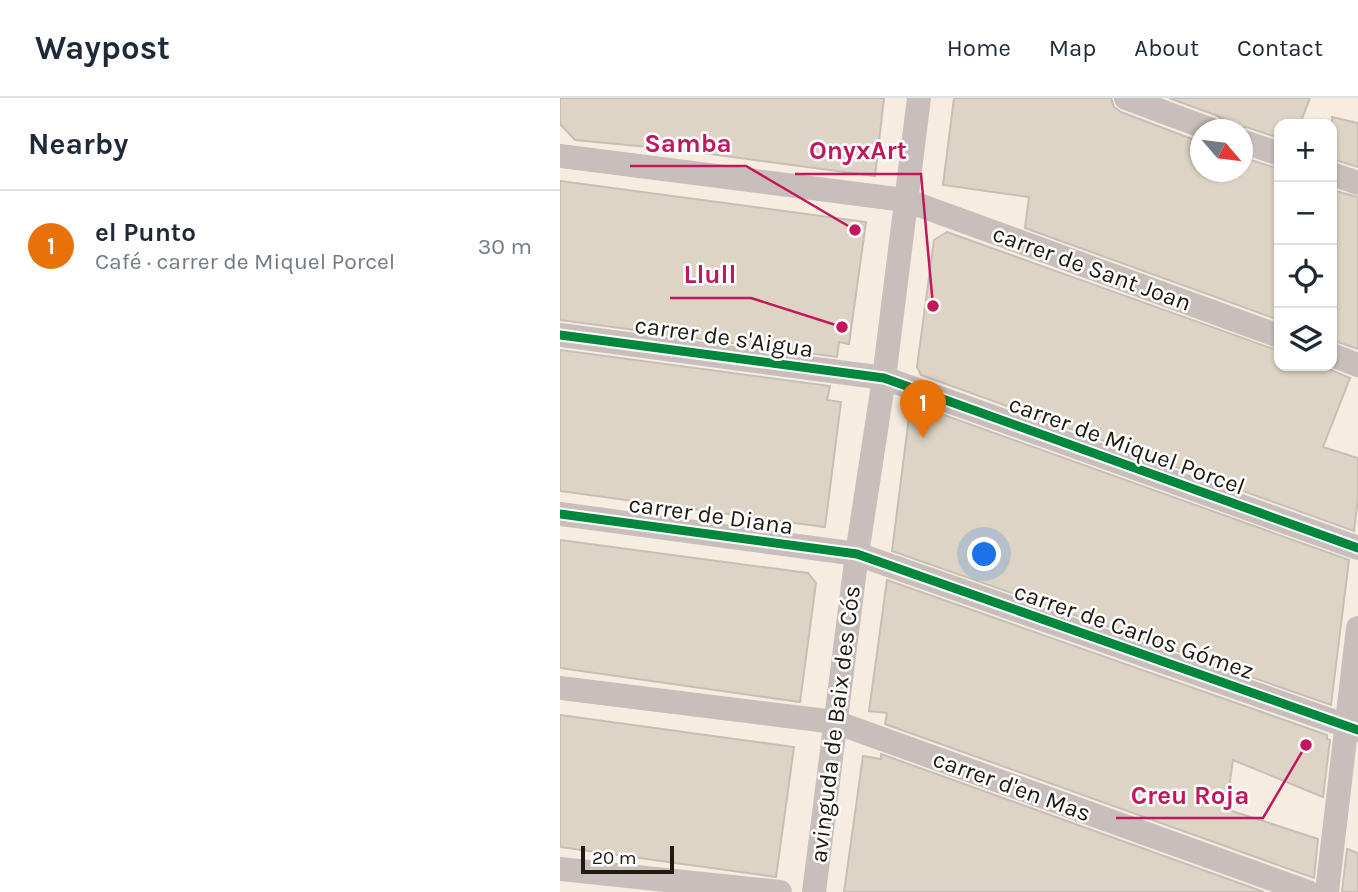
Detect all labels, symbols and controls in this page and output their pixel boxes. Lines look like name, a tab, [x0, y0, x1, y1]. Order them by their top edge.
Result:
text: Waypost	[35, 29, 170, 67]
text: Home	[947, 34, 1011, 62]
text: Map	[1049, 34, 1096, 62]
text: About	[1134, 34, 1199, 62]
text: Contact	[1237, 34, 1323, 62]
callout: Samba	[630, 119, 746, 166]
north arrow	[1190, 119, 1253, 182]
map controls	[1274, 119, 1337, 371]
button: +	[1274, 119, 1337, 182]
text: Nearby	[28, 126, 128, 162]
callout: OnyxArt	[795, 127, 921, 174]
text: Samba	[644, 128, 732, 159]
text: OnyxArt	[809, 135, 907, 166]
button: −	[1274, 182, 1337, 245]
text: el Punto	[95, 217, 196, 248]
street label: carrer de Sant Joan	[989, 219, 1195, 317]
text: 1	[47, 233, 55, 260]
text: 30 m	[478, 233, 532, 260]
button: locate	[1274, 245, 1337, 308]
text: Café · carrer de Miquel Porcel	[95, 248, 395, 275]
callout: Llull	[670, 251, 751, 298]
text: Llull	[684, 259, 736, 290]
button: layers	[1274, 308, 1337, 371]
street label: carrer de s'Aigua	[633, 311, 815, 363]
pin: 1	[900, 380, 946, 438]
street label: carrer de Miquel Porcel	[1005, 389, 1249, 501]
street label: carrer de Diana	[627, 490, 795, 540]
your location	[967, 537, 1001, 571]
street label: carrer de Carlos Gómez	[1011, 577, 1257, 685]
street label: avinguda de Baix des Cós	[804, 584, 866, 864]
street label: carrer d'en Mas	[929, 744, 1095, 828]
callout: Creu Roja	[1116, 771, 1263, 818]
text: Creu Roja	[1131, 780, 1249, 811]
scale bar	[581, 843, 674, 875]
text: 20 m	[592, 847, 637, 869]

